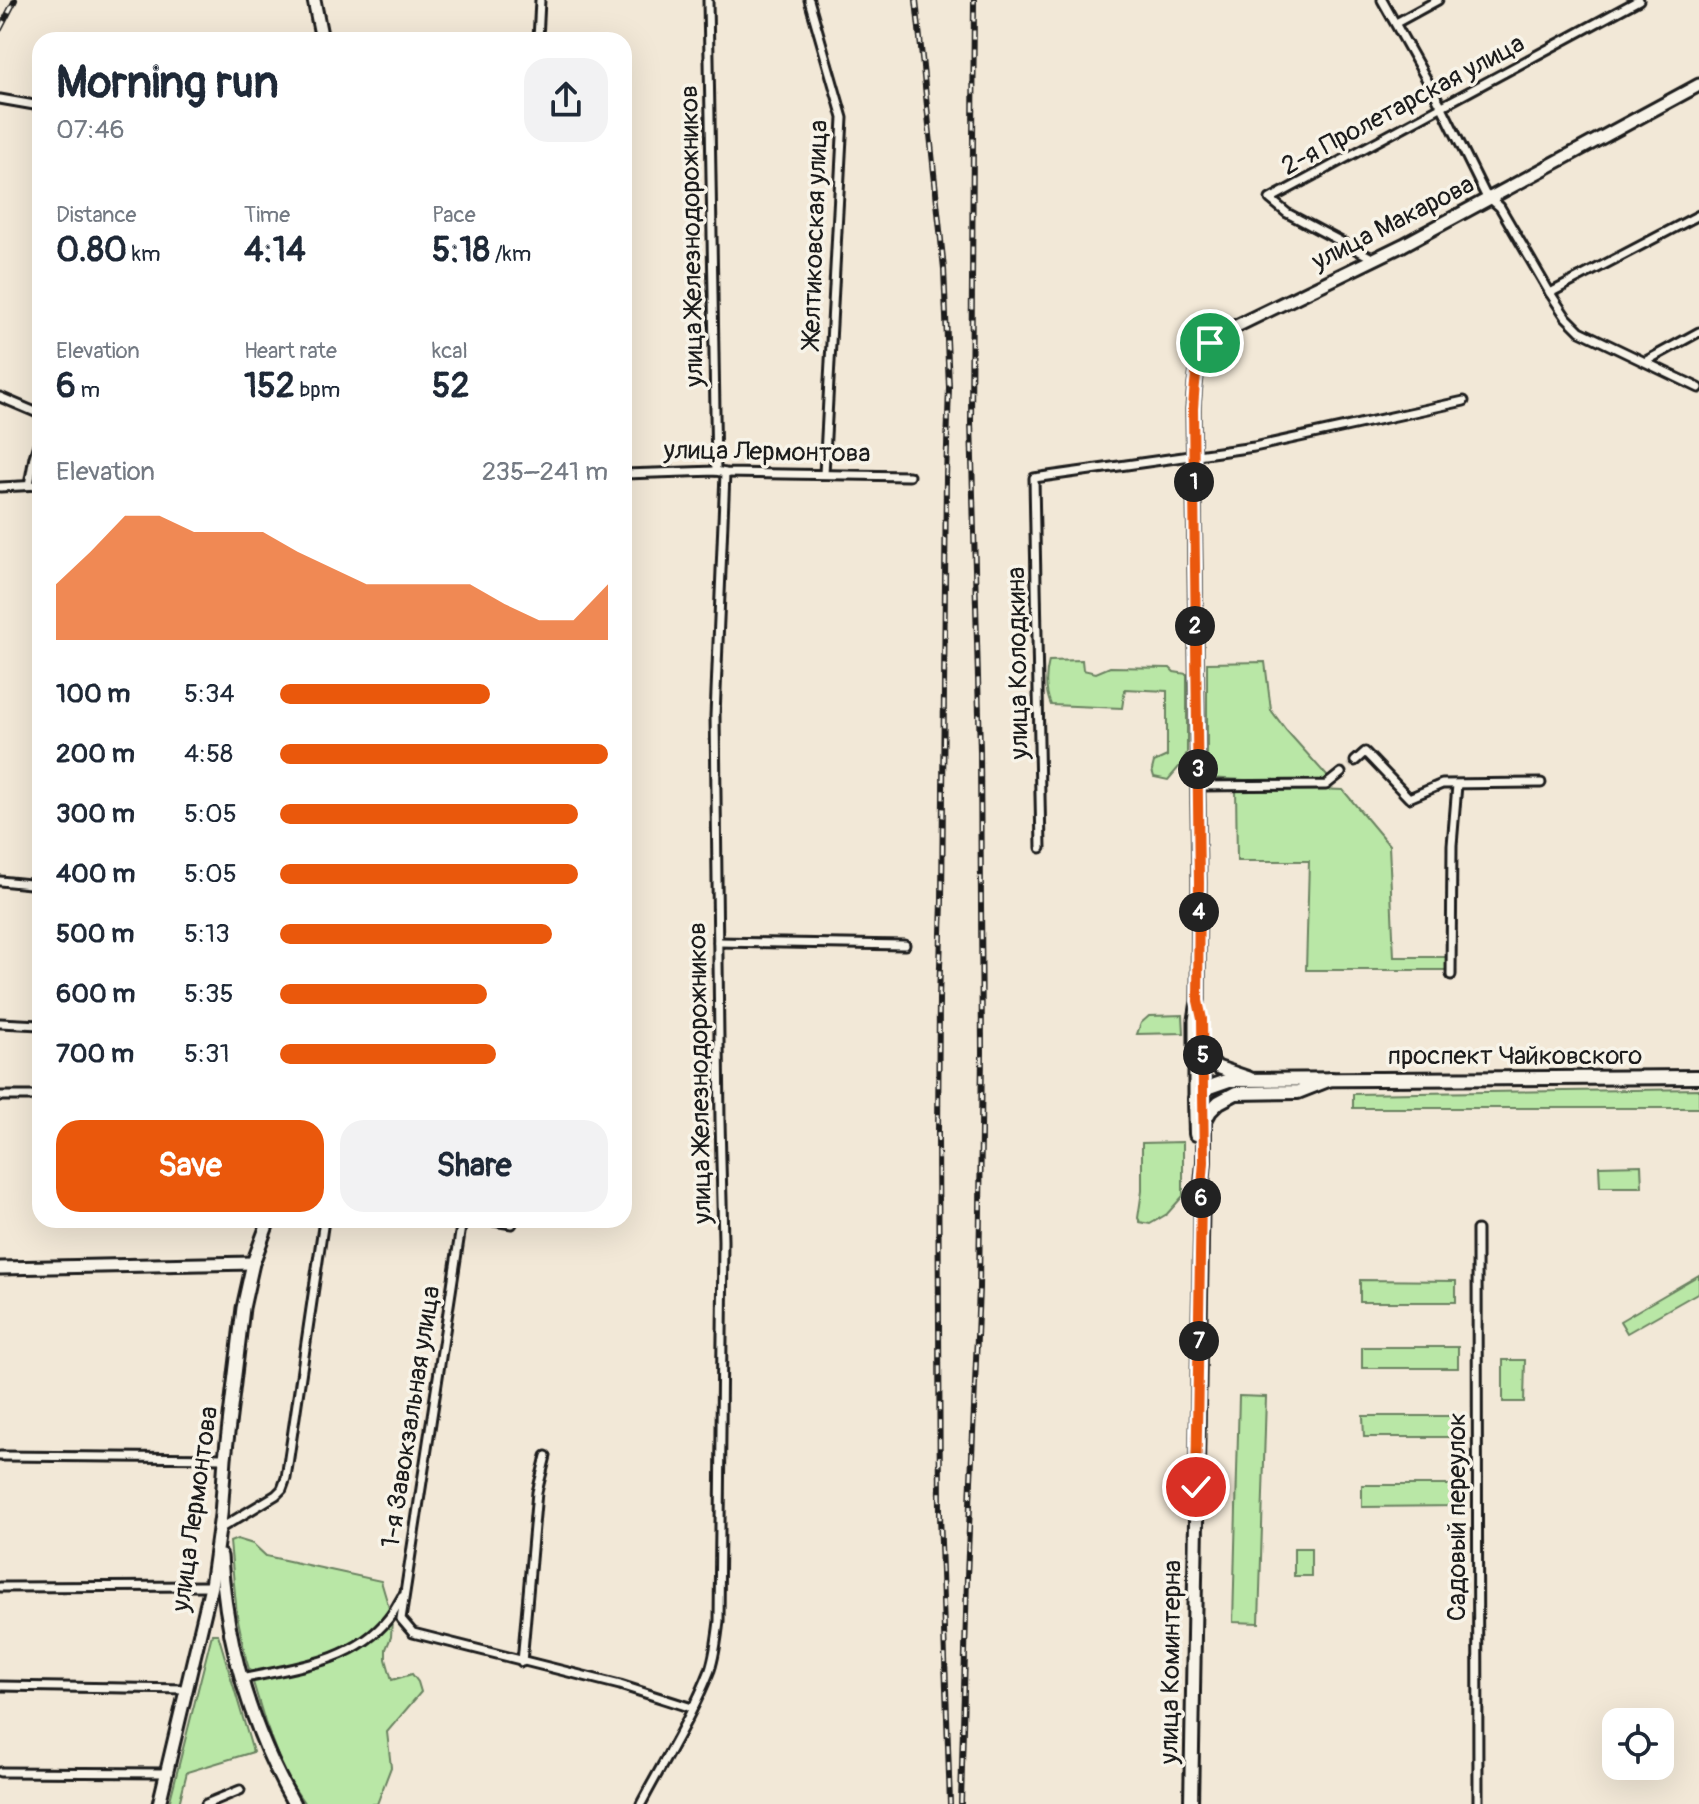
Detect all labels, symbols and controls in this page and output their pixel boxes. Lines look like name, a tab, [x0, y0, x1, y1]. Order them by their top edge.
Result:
street label: 2-я Пролетарская улица	[1276, 27, 1530, 183]
text: Morning run	[56, 56, 279, 111]
button: share	[524, 58, 608, 142]
street label: улица Железнодорожников	[673, 85, 711, 388]
text: 07:46	[56, 114, 125, 146]
street label: Желтиковская улица	[795, 119, 835, 353]
street label: улица Макарова	[1306, 168, 1479, 278]
text: Distance	[56, 201, 136, 229]
text: Time	[244, 201, 290, 229]
text: Pace	[432, 201, 476, 229]
text: 0.80	[56, 229, 127, 272]
text: 4:14	[244, 229, 306, 272]
text: 5:18	[432, 229, 490, 272]
text: km	[127, 240, 161, 268]
text: /km	[490, 240, 531, 268]
pin	[1176, 309, 1244, 377]
icon: arrive	[1188, 321, 1232, 365]
text: Elevation	[56, 337, 140, 365]
text: Heart rate	[244, 337, 337, 365]
text: kcal	[432, 337, 468, 365]
text: 6	[56, 365, 76, 408]
text: 152	[244, 365, 295, 408]
text: 52	[432, 365, 469, 408]
text: m	[76, 376, 100, 404]
text: bpm	[295, 376, 340, 404]
street label: улица Лермонтова	[662, 434, 871, 470]
text: Elevation	[56, 456, 155, 488]
text: 235–241 m	[482, 456, 608, 488]
pin: 1	[1174, 462, 1214, 502]
text: 1	[1190, 468, 1198, 496]
street label: улица Колодкина	[1000, 566, 1036, 761]
pin: 2	[1175, 606, 1215, 646]
text: 2	[1189, 612, 1201, 640]
text: 100 m	[56, 678, 130, 710]
text: 5:34	[184, 678, 235, 710]
text: 200 m	[56, 738, 135, 770]
text: 4:58	[184, 738, 233, 770]
pin: 3	[1178, 749, 1218, 789]
text: 3	[1192, 755, 1204, 783]
text: 300 m	[56, 798, 135, 830]
text: 5:05	[184, 798, 237, 830]
text: 400 m	[56, 858, 135, 890]
text: 5:05	[184, 858, 237, 890]
pin: 4	[1179, 892, 1219, 932]
text: 4	[1193, 898, 1205, 926]
text: 500 m	[56, 918, 134, 950]
text: 5:13	[184, 918, 230, 950]
street label: улица Железнодорожников	[681, 922, 719, 1225]
text: 600 m	[56, 978, 135, 1010]
text: 5:35	[184, 978, 234, 1010]
pin: 5	[1183, 1035, 1223, 1075]
text: 700 m	[56, 1038, 134, 1070]
text: 5:31	[184, 1038, 230, 1070]
street label: проспект Чайковского	[1388, 1040, 1642, 1072]
text: 5	[1197, 1041, 1209, 1069]
button: Save	[56, 1120, 324, 1212]
button: Share	[340, 1120, 608, 1212]
pin: 6	[1181, 1178, 1221, 1218]
text: 6	[1195, 1184, 1207, 1212]
street label: 1-я Завокзальная улица	[374, 1284, 448, 1550]
pin: 7	[1179, 1321, 1219, 1361]
text: 7	[1193, 1327, 1205, 1355]
street label: улица Лермонтова	[165, 1404, 225, 1615]
street label: Садовый переулок	[1441, 1413, 1473, 1621]
pin	[1162, 1453, 1230, 1521]
icon: check	[1174, 1465, 1218, 1509]
street label: улица Коминтерна	[1153, 1560, 1189, 1765]
map controls	[1602, 1708, 1674, 1780]
button: locate	[1602, 1708, 1674, 1780]

